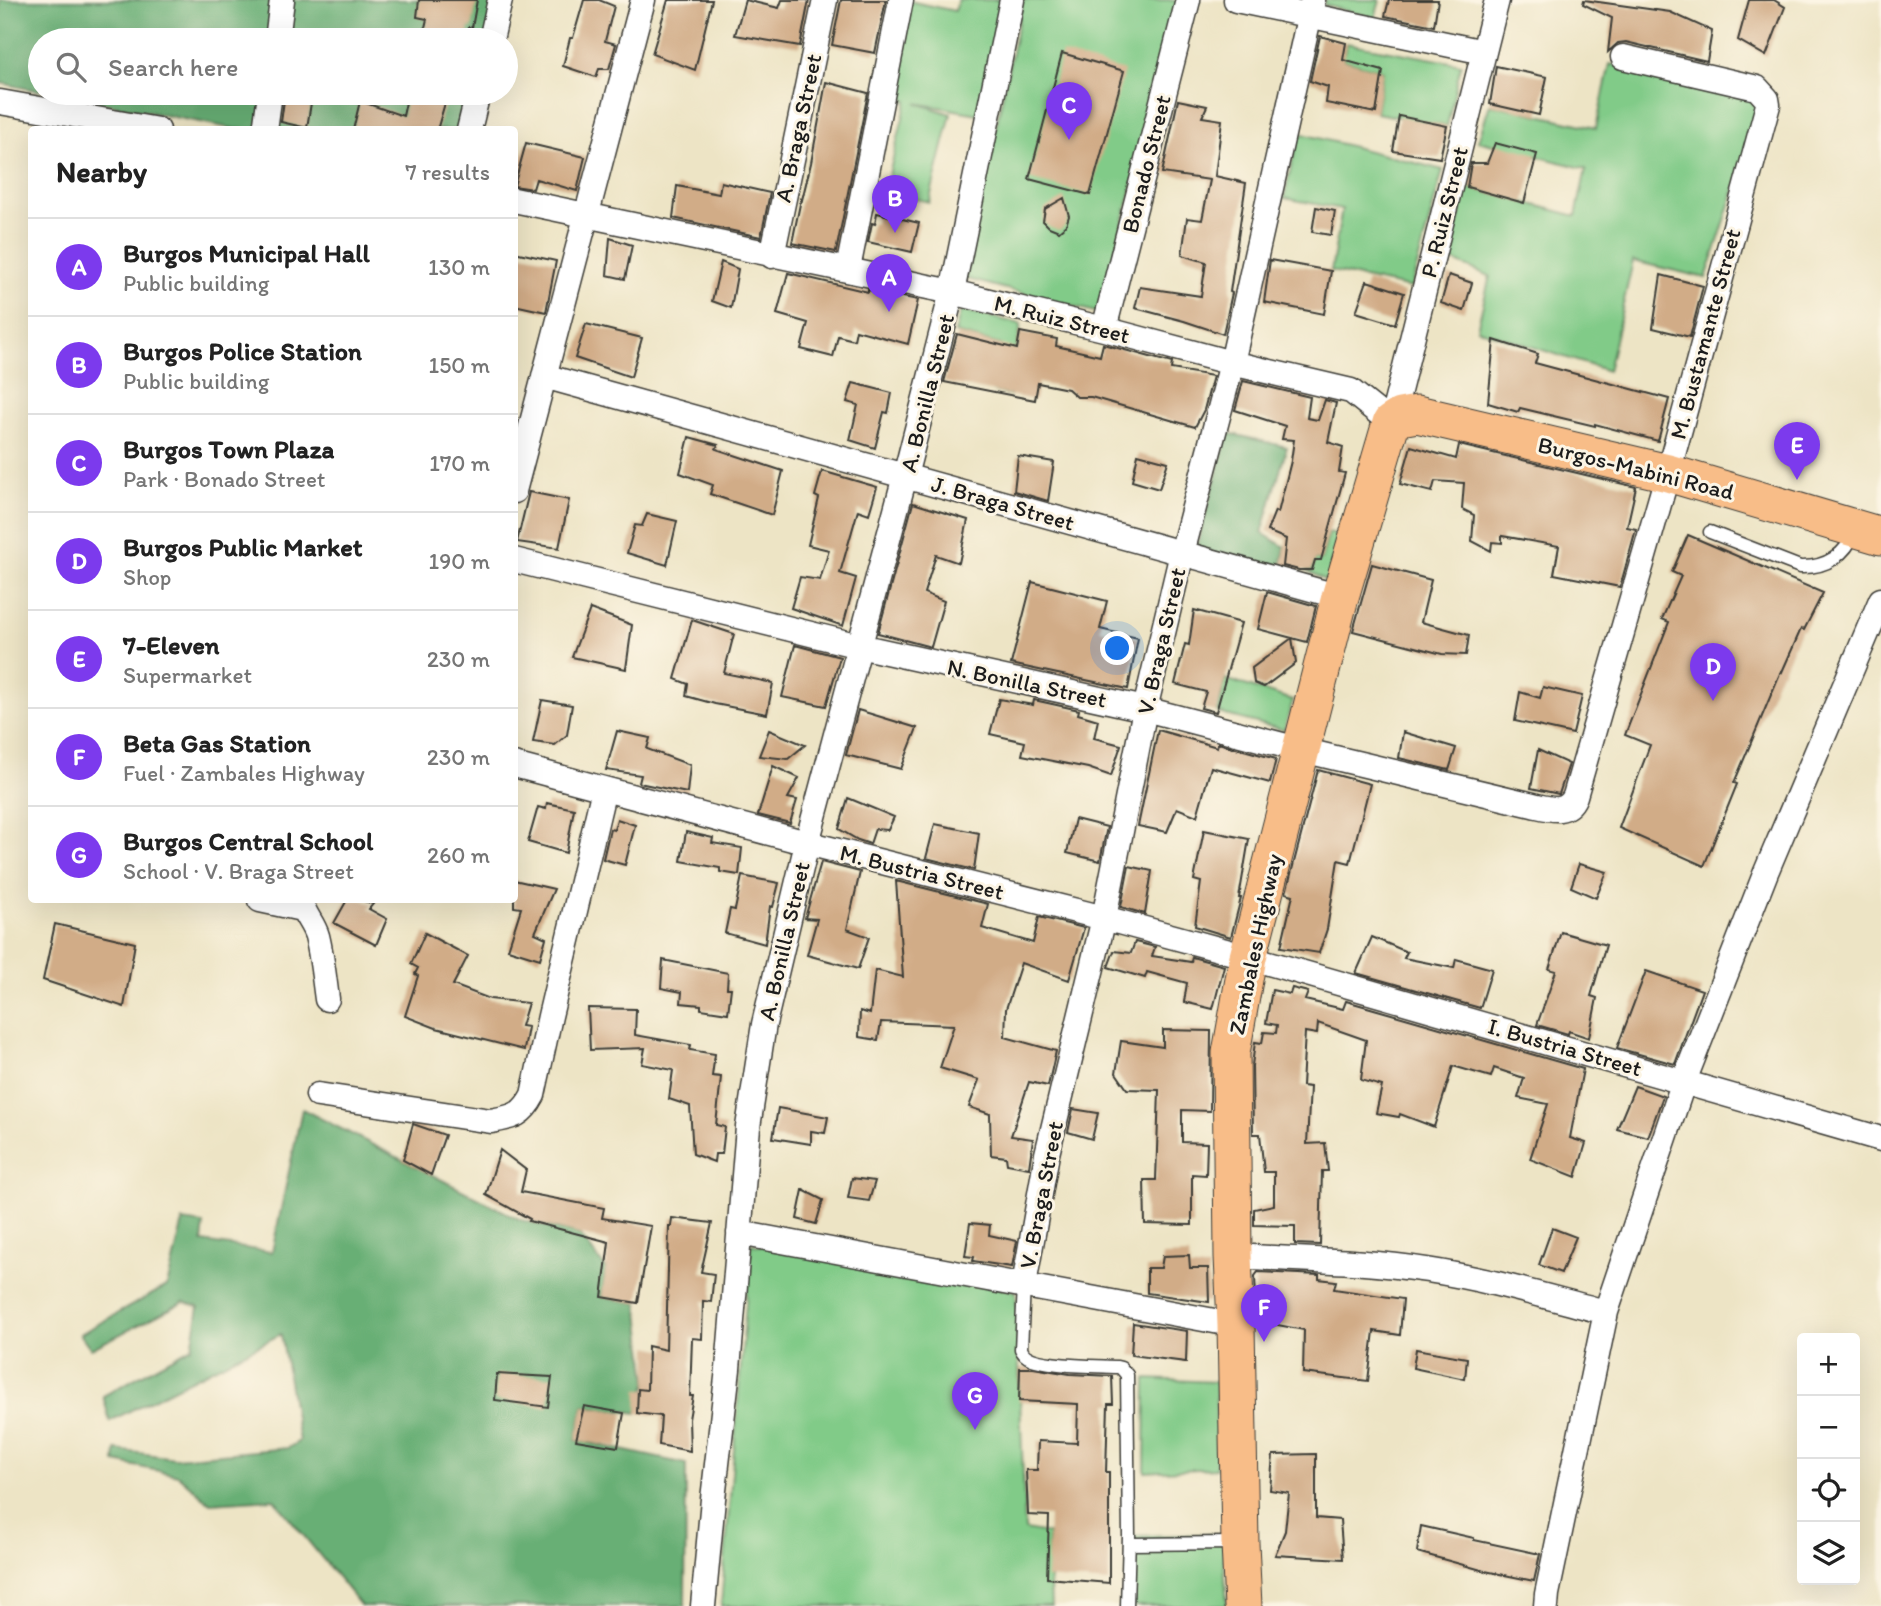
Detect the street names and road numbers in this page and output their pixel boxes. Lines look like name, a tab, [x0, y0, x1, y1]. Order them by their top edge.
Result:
street label: A. Braga Street	[769, 51, 827, 205]
street label: Bonado Street	[1115, 92, 1177, 236]
street label: P. Ruiz Street	[1414, 144, 1474, 280]
street label: M. Bustamante Street	[1663, 225, 1747, 442]
street label: M. Ruiz Street	[991, 289, 1133, 349]
street label: A. Bonilla Street	[894, 311, 960, 475]
street label: Burgos-Mabini Road	[1535, 430, 1737, 506]
street label: J. Braga Street	[928, 469, 1078, 537]
street label: V. Braga Street	[1131, 565, 1192, 717]
street label: N. Bonilla Street	[945, 652, 1110, 714]
street label: M. Bustria Street	[837, 838, 1007, 906]
street label: Zambales Highway	[1222, 851, 1288, 1037]
street label: A. Bonilla Street	[752, 859, 816, 1023]
street label: I. Bustria Street	[1485, 1012, 1645, 1082]
street label: V. Braga Street	[1013, 1119, 1069, 1271]

